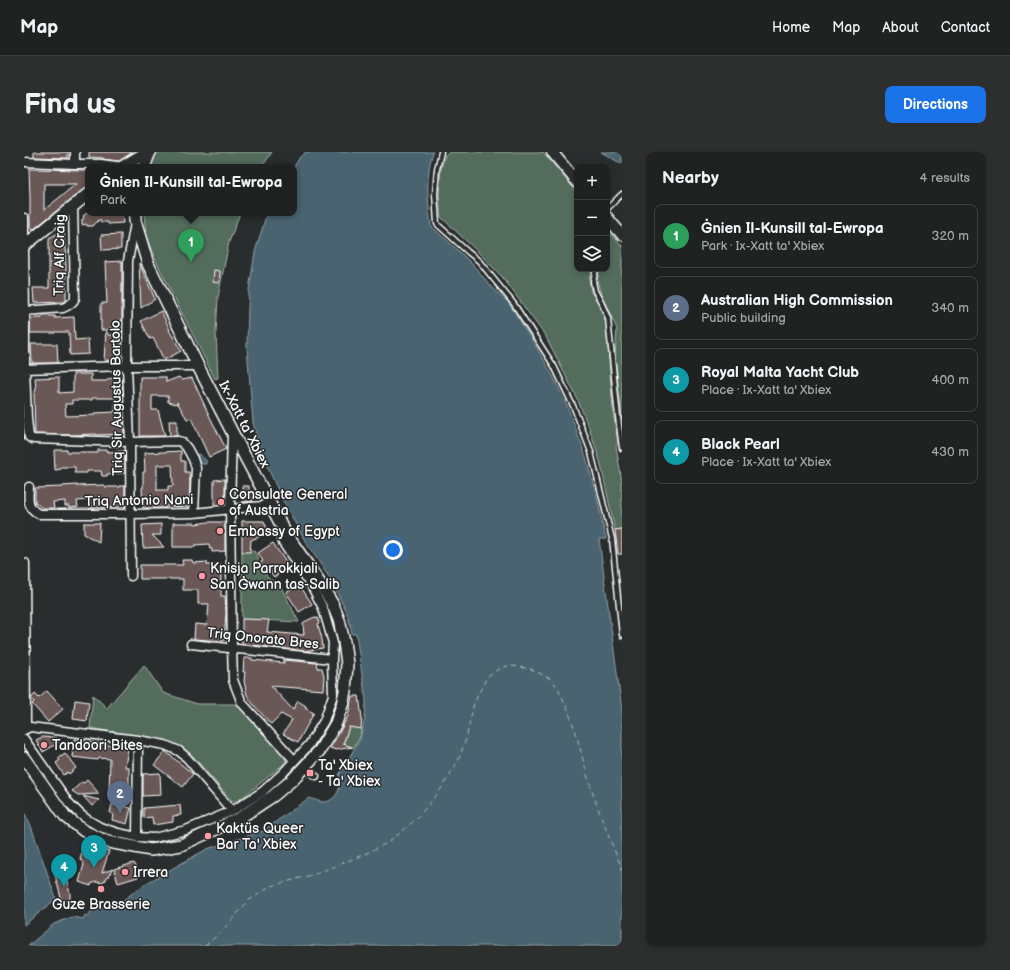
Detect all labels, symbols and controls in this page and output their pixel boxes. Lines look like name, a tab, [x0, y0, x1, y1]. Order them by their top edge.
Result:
text: Map	[20, 16, 58, 39]
text: Home	[772, 19, 810, 36]
text: Map	[832, 19, 860, 36]
text: About	[882, 19, 919, 36]
text: Contact	[941, 19, 990, 36]
button: Directions	[885, 86, 986, 123]
text: Find us	[24, 88, 116, 121]
popup	[85, 164, 297, 216]
map controls	[574, 164, 610, 272]
button: +	[574, 164, 610, 200]
text: Nearby	[662, 168, 719, 188]
text: 4 results	[920, 170, 970, 186]
text: Ġnien Il-Kunsill tal-Ewropa	[100, 173, 282, 192]
text: Park	[100, 192, 126, 208]
button: −	[574, 200, 610, 236]
street label: Triq Alf Craig	[50, 214, 69, 296]
text: Ġnien Il-Kunsill tal-Ewropa	[701, 219, 884, 238]
text: 1	[673, 228, 679, 244]
text: 320 m	[931, 228, 969, 244]
pin: 1	[178, 229, 204, 262]
button: layers	[574, 236, 610, 272]
text: Park · Ix-Xatt ta' Xbiex	[701, 238, 824, 254]
text: Australian High Commission	[701, 291, 893, 310]
text: 2	[672, 300, 680, 316]
text: 340 m	[931, 300, 969, 316]
text: Public building	[701, 310, 786, 326]
street label: Triq Sir Augustus Bartolo	[107, 320, 126, 476]
text: Royal Malta Yacht Club	[701, 363, 859, 382]
text: 3	[672, 372, 680, 388]
text: 400 m	[932, 372, 969, 388]
street label: Ix-Xatt ta' Xbiex	[215, 378, 274, 471]
text: Place · Ix-Xatt ta' Xbiex	[701, 382, 831, 398]
text: Black Pearl	[701, 435, 780, 454]
text: 4	[672, 444, 680, 460]
text: 430 m	[931, 444, 969, 460]
text: Place · Ix-Xatt ta' Xbiex	[701, 454, 831, 470]
place label: Consulate General of Austria	[229, 486, 347, 519]
street label: Triq Antonio Nani	[84, 491, 194, 510]
marker: Consulate General of Austria	[216, 497, 226, 507]
place label: Embassy of Egypt	[228, 523, 340, 540]
marker: Embassy of Egypt	[215, 526, 225, 536]
your location	[383, 540, 403, 560]
place label: Knisja Parrokkjali San Ġwann tas-Salib	[210, 560, 340, 593]
marker: Knisja Parrokkjali San Ġwann tas-Salib	[197, 571, 207, 581]
street label: Triq Onorato Bres	[206, 624, 320, 653]
place label: Tandoori Bites	[52, 737, 143, 754]
marker: Tandoori Bites	[39, 740, 49, 750]
place label: Ta' Xbiex - Ta' Xbiex	[318, 757, 381, 790]
marker: Ta' Xbiex - Ta' Xbiex	[305, 768, 315, 778]
pin: 2	[107, 781, 133, 814]
place label: Kaktüs Queer Bar Ta' Xbiex	[216, 820, 304, 853]
marker: Kaktüs Queer Bar Ta' Xbiex	[203, 831, 213, 841]
pin: 3	[81, 835, 107, 868]
pin: 4	[51, 854, 77, 887]
place label: Irrera	[133, 864, 168, 881]
marker: Irrera	[120, 867, 130, 877]
marker: Guze Brasserie	[96, 884, 106, 894]
place label: Guze Brasserie	[52, 896, 150, 913]

